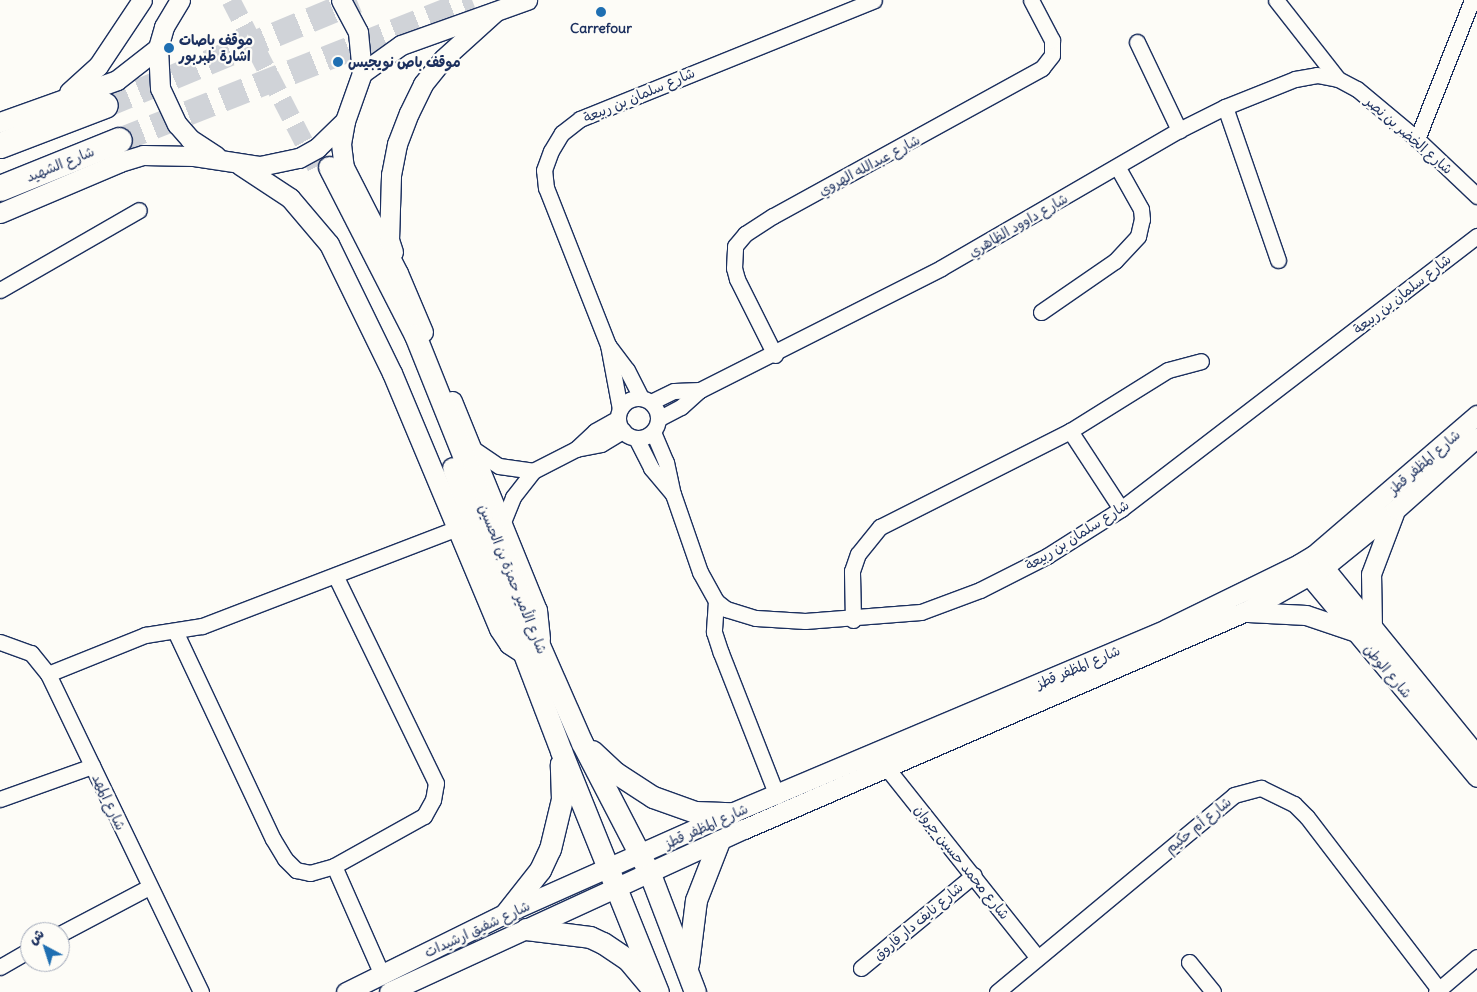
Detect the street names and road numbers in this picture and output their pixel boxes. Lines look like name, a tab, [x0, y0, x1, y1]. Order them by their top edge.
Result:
street label: شارع سلمان بن ربيعة	[581, 64, 697, 126]
street label: شارع الخضر بن نصر	[1362, 92, 1456, 178]
street label: شارع عبدالله الهروي	[815, 131, 923, 199]
street label: شارع الشهيد	[23, 143, 97, 185]
street label: شارع داوود الظاهري	[965, 190, 1071, 260]
street label: شارع سلمان بن ربيعة	[1350, 251, 1454, 337]
street label: شارع المظفر قطز	[1385, 426, 1463, 498]
street label: شارع سلمان بن ربيعة	[1022, 496, 1132, 574]
street label: شارع الأمير حمزة بن الحسين	[475, 502, 551, 656]
street label: شارع الوطن	[1361, 641, 1415, 701]
street label: شارع المظفر قطز	[1033, 642, 1123, 692]
street label: شارع المهد	[89, 771, 129, 833]
street label: شارع أم حكيم	[1162, 793, 1234, 857]
street label: شارع المظفر قطز	[662, 800, 750, 852]
street label: شارع محمد حسين جروان	[911, 801, 1013, 923]
street label: شارع نايف دار فاروق	[870, 879, 966, 963]
street label: شارع شفيق ارشيدات	[422, 897, 532, 961]

